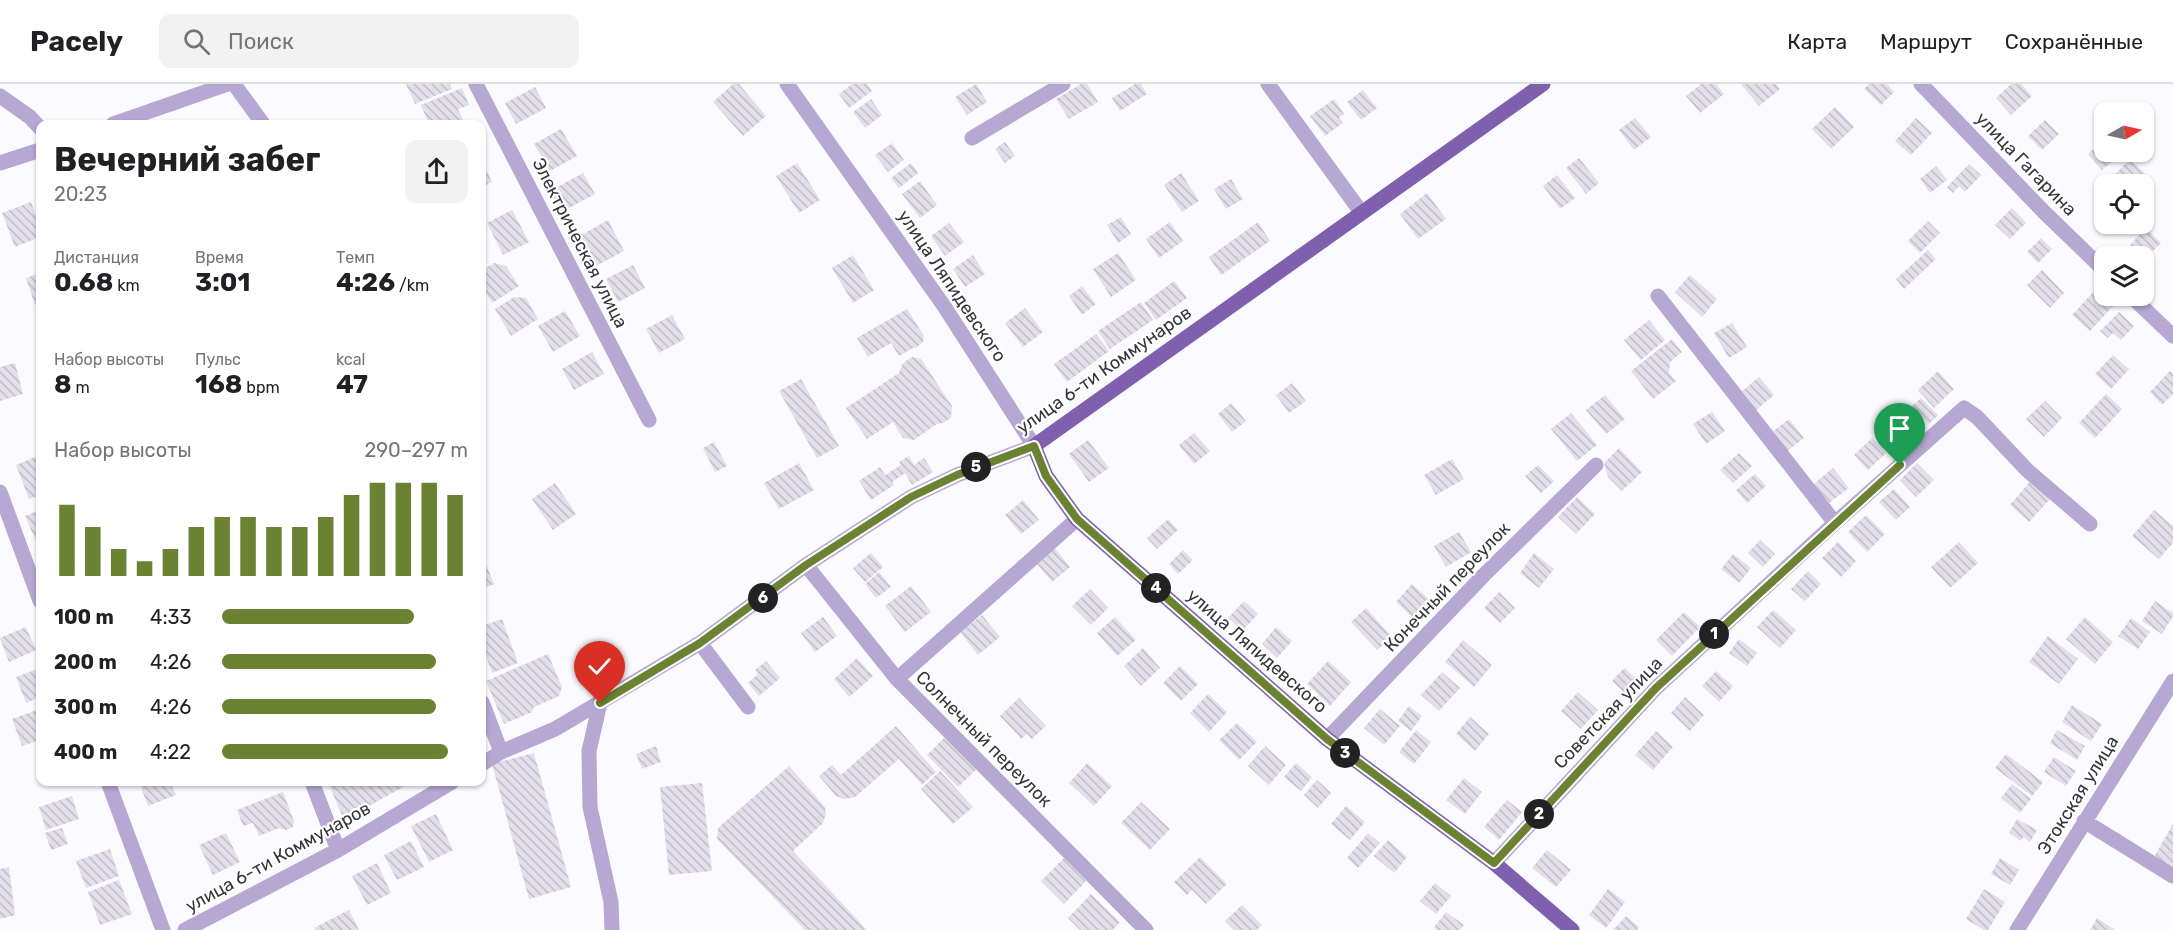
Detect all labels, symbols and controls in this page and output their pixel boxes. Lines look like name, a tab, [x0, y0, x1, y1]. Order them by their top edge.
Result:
search box	[159, 14, 579, 68]
text: Pacely	[30, 25, 123, 58]
icon: search	[180, 25, 213, 58]
text: Поиск	[228, 28, 294, 55]
text: Карта	[1787, 29, 1847, 54]
text: Маршрут	[1880, 29, 1972, 54]
text: Сохранённые	[2005, 29, 2143, 54]
north arrow	[2094, 102, 2154, 162]
map controls	[2094, 102, 2154, 306]
street label: улица Гагарина	[1971, 108, 2081, 220]
text: Вечерний забег	[54, 140, 320, 179]
button: share	[405, 140, 468, 203]
street label: Электрическая улица	[528, 154, 632, 332]
button: locate	[2094, 174, 2154, 234]
text: 20:23	[54, 182, 107, 206]
street label: улица Ляпидевского	[893, 206, 1011, 366]
button: layers	[2094, 246, 2154, 306]
text: Дистанция	[54, 248, 139, 267]
text: Время	[195, 248, 244, 267]
text: Темп	[336, 248, 375, 267]
text: 0.68	[54, 267, 113, 298]
text: 3:01	[195, 267, 250, 298]
text: 4:26	[336, 267, 395, 298]
text: km	[113, 276, 140, 295]
text: /km	[395, 276, 429, 295]
street label: улица 6-ти Коммунаров	[1012, 301, 1196, 439]
text: Набор высоты	[54, 350, 164, 369]
text: Пульс	[195, 350, 241, 369]
text: kcal	[336, 350, 365, 369]
text: 8	[54, 369, 72, 400]
text: 168	[195, 369, 242, 400]
text: 47	[336, 369, 368, 400]
text: m	[72, 378, 90, 397]
text: bpm	[242, 378, 280, 397]
pin	[1874, 403, 1925, 465]
icon: arrive	[1883, 412, 1916, 445]
text: Набор высоты	[54, 438, 192, 462]
text: 290–297 m	[364, 438, 468, 462]
pin: 5	[961, 452, 991, 482]
text: 5	[971, 457, 981, 476]
street label: Конечный переулок	[1379, 517, 1515, 657]
pin: 4	[1141, 573, 1171, 603]
text: 4	[1151, 578, 1161, 597]
pin: 6	[748, 583, 778, 613]
street label: улица Ляпидевского	[1182, 584, 1332, 718]
text: 6	[758, 588, 768, 607]
text: 100 m	[54, 605, 114, 629]
text: 4:33	[150, 605, 192, 629]
pin: 1	[1699, 619, 1729, 649]
text: 1	[1710, 624, 1718, 643]
pin	[574, 641, 625, 703]
text: 200 m	[54, 650, 117, 674]
text: 4:26	[150, 650, 191, 674]
icon: check	[583, 650, 616, 683]
street label: Советская улица	[1549, 652, 1667, 774]
street label: Солнечный переулок	[911, 666, 1057, 812]
text: 300 m	[54, 695, 117, 719]
text: 4:26	[150, 695, 191, 719]
street label: Этокская улица	[2033, 732, 2123, 858]
pin: 3	[1330, 738, 1360, 768]
text: 400 m	[54, 740, 117, 764]
text: 4:22	[150, 740, 191, 764]
text: 3	[1340, 743, 1350, 762]
street label: улица 6-ти Коммунаров	[182, 797, 374, 917]
pin: 2	[1524, 799, 1554, 829]
text: 2	[1534, 804, 1544, 823]

